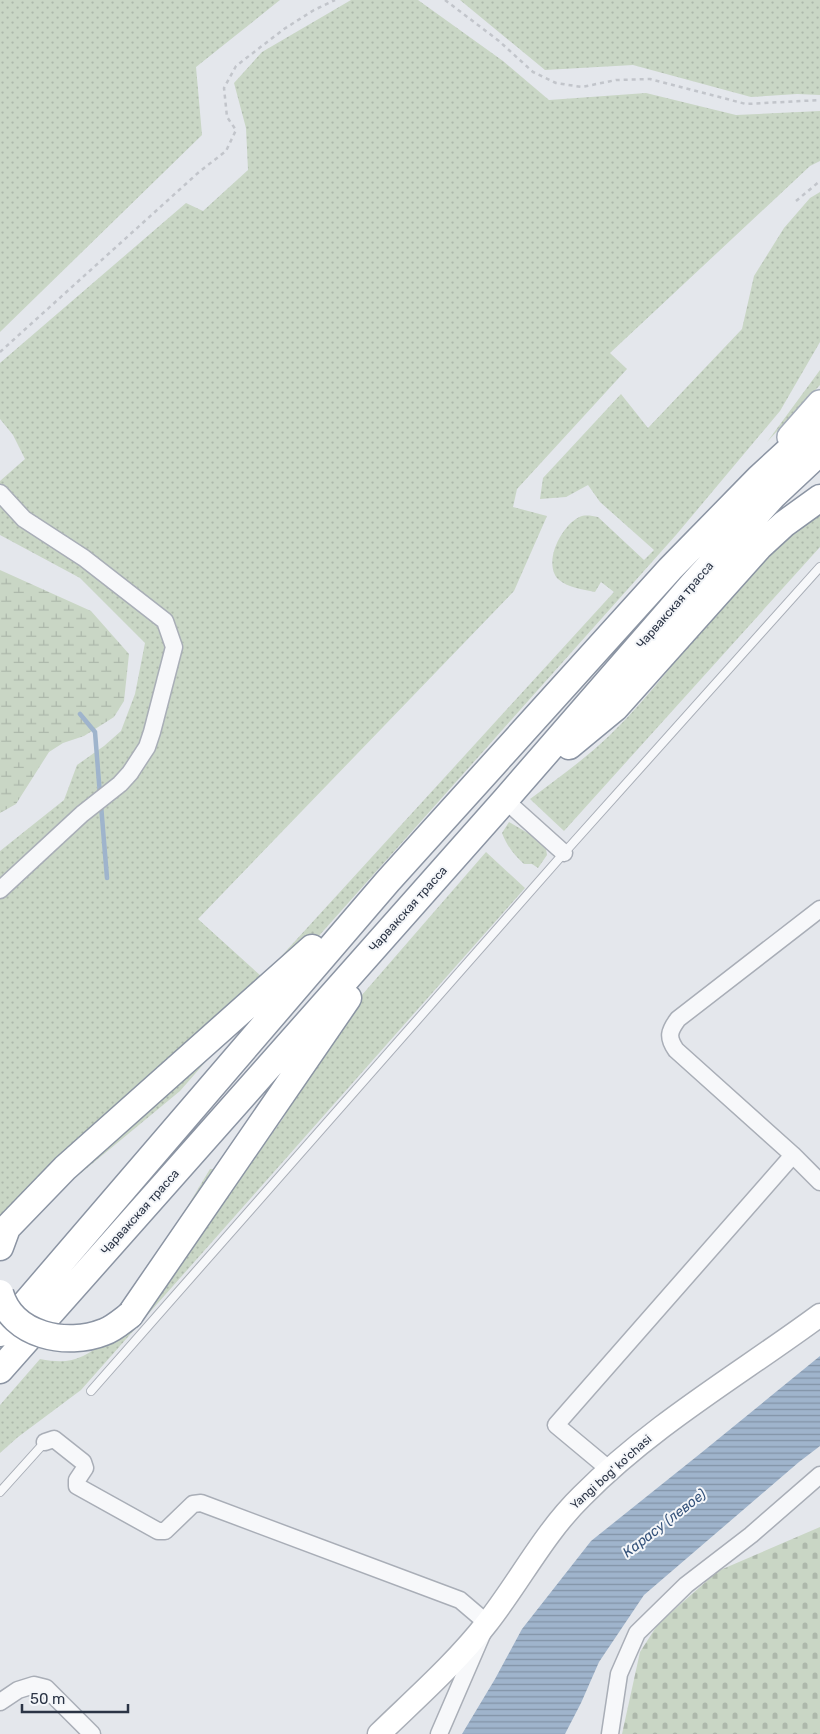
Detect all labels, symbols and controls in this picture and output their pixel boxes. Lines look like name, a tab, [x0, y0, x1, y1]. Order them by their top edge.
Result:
street label: Чарвакская трасса	[634, 559, 716, 651]
street label: Чарвакская трасса	[366, 863, 450, 955]
street label: Чарвакская трасса	[98, 1166, 182, 1258]
street label: Yangi bog' ko'chasi	[568, 1432, 655, 1512]
water label: Карасу (левое)	[619, 1485, 710, 1561]
scale bar	[22, 1682, 129, 1714]
text: 50 m	[30, 1690, 65, 1708]

